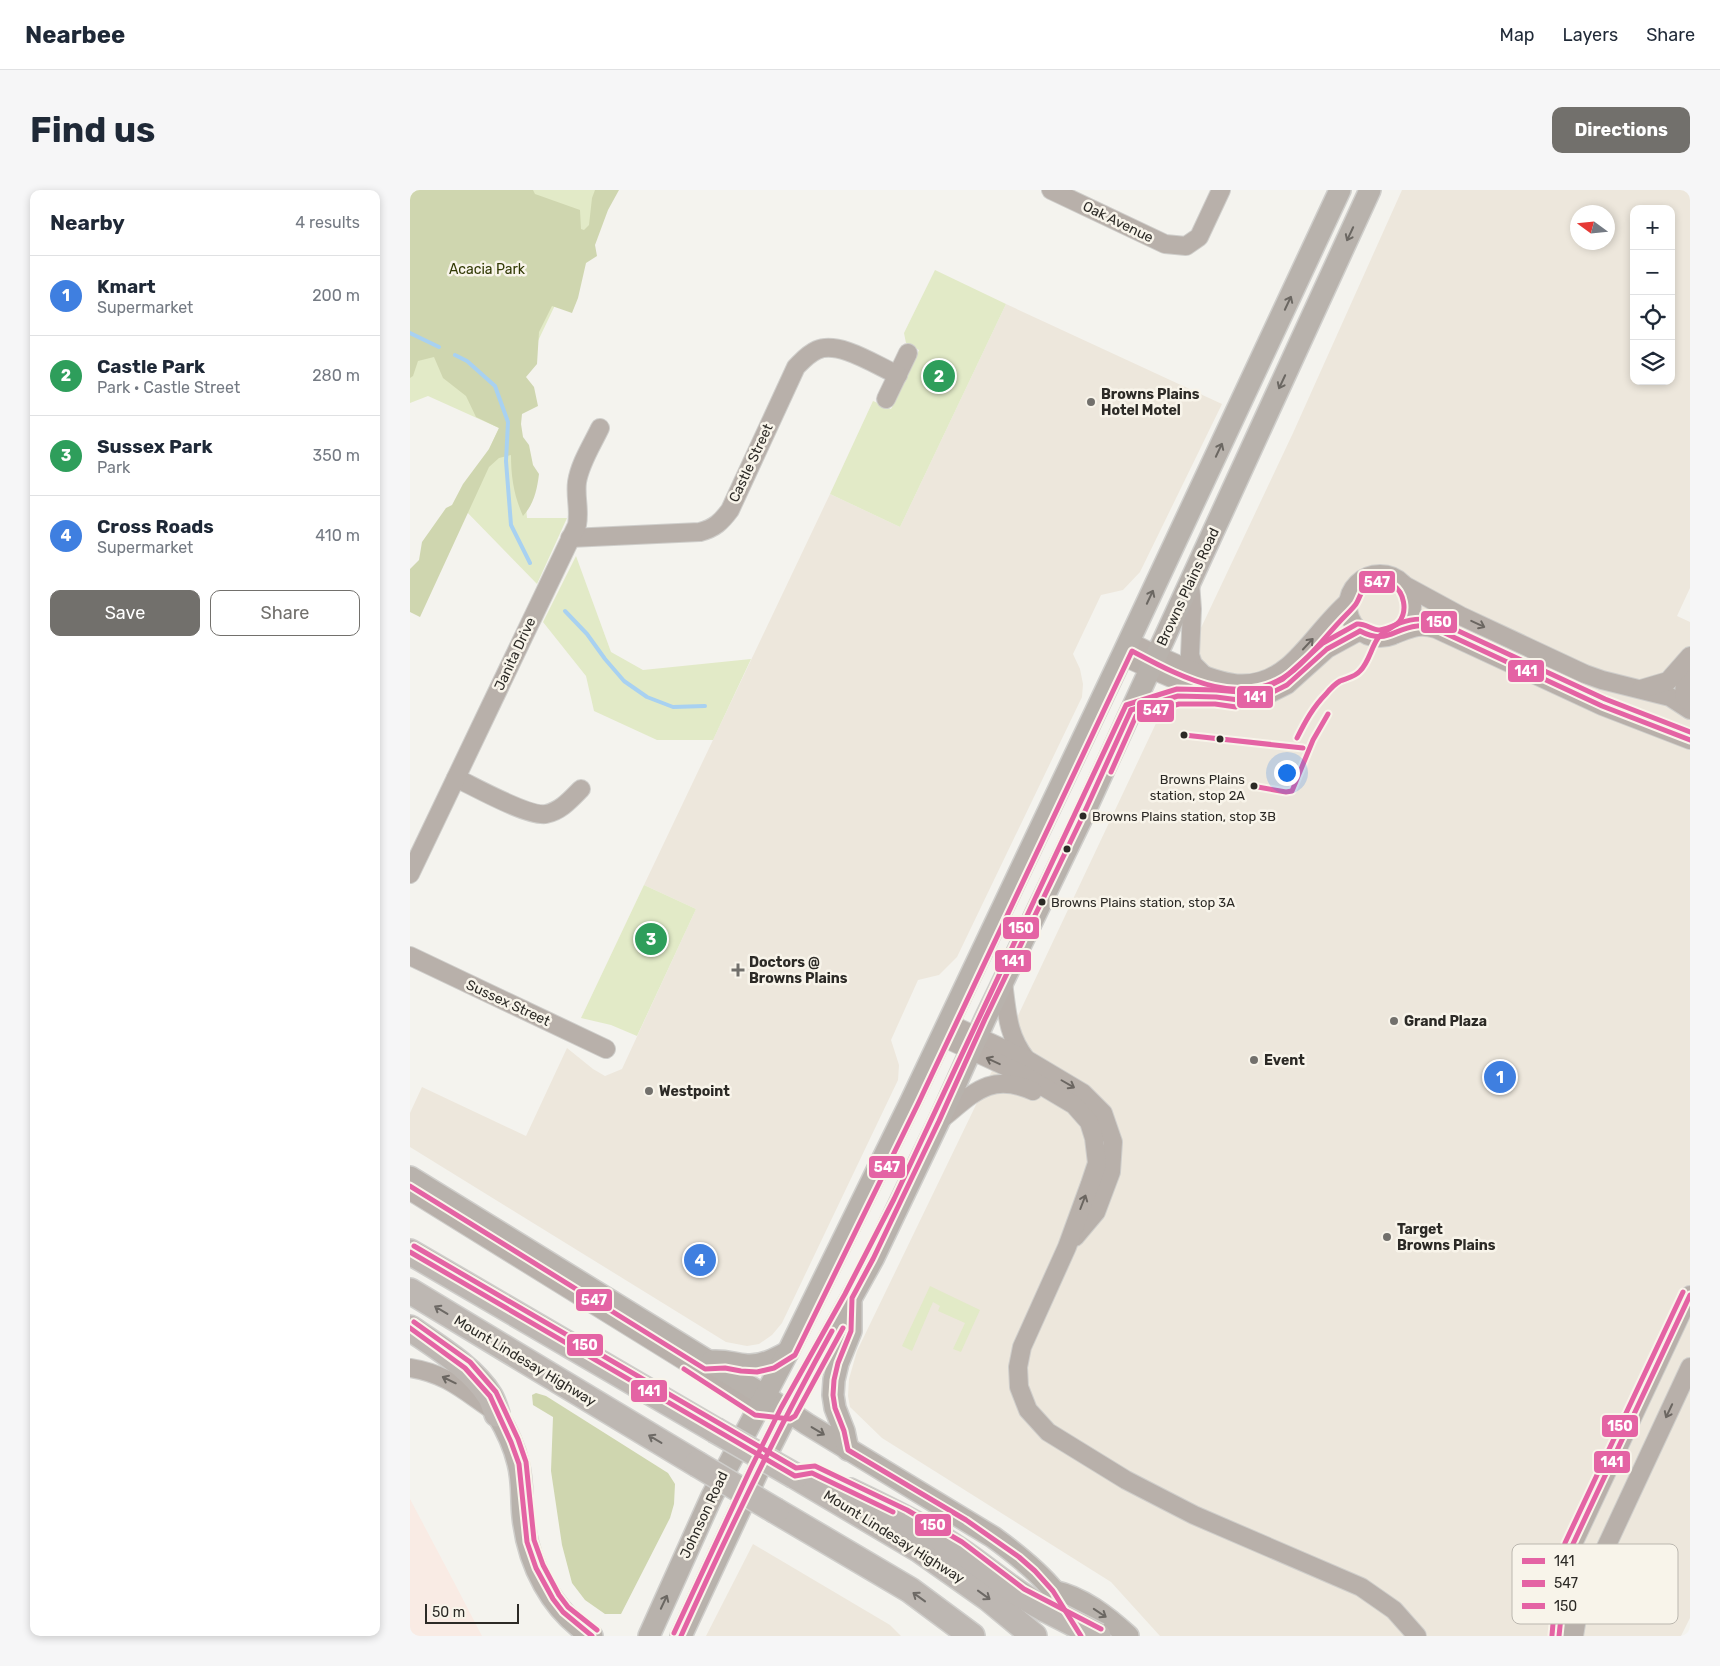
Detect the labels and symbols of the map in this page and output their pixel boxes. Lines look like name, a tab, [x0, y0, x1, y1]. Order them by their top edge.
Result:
street label: Oak Avenue	[1080, 198, 1156, 246]
north arrow	[1570, 205, 1615, 250]
one-way arrow	[1345, 226, 1354, 241]
park label: Acacia Park	[449, 261, 526, 278]
one-way arrow	[1283, 296, 1293, 311]
pin: 2	[923, 357, 955, 395]
one-way arrow	[1277, 374, 1286, 389]
place label: Browns Plains Hotel Motel	[1101, 386, 1200, 419]
marker: Browns Plains Hotel Motel	[1085, 396, 1097, 408]
street label: Castle Street	[725, 421, 777, 505]
one-way arrow	[1214, 443, 1224, 458]
street label: Browns Plains Road	[1153, 525, 1223, 649]
line badge: 547	[1358, 570, 1396, 594]
text: 547	[1364, 574, 1390, 591]
one-way arrow	[1145, 590, 1155, 605]
line badge: 150	[1420, 610, 1458, 634]
text: 150	[1426, 614, 1452, 631]
street label: Janita Drive	[491, 615, 539, 693]
one-way arrow	[1470, 620, 1485, 629]
one-way arrow	[1302, 637, 1314, 650]
line badge: 141	[1507, 659, 1545, 683]
text: 141	[1514, 663, 1538, 680]
line badge: 141	[1236, 685, 1274, 709]
text: 141	[1243, 689, 1267, 706]
line badge: 547	[1136, 699, 1175, 723]
text: 547	[1143, 702, 1169, 719]
unlabelled marker	[1179, 730, 1189, 740]
unlabelled marker	[1215, 734, 1225, 744]
your location	[1274, 760, 1300, 786]
place label: Browns Plains station, stop 2A	[1150, 772, 1245, 803]
marker: Browns Plains station, stop 2A	[1249, 781, 1259, 791]
place label: Browns Plains station, stop 3B	[1092, 809, 1276, 824]
marker: Browns Plains station, stop 3B	[1078, 811, 1088, 821]
unlabelled marker	[1062, 844, 1072, 854]
place label: Browns Plains station, stop 3A	[1051, 895, 1235, 910]
marker: Browns Plains station, stop 3A	[1037, 897, 1047, 907]
line badge: 150	[1002, 916, 1040, 940]
pin: 3	[635, 920, 667, 958]
text: 150	[1008, 920, 1034, 937]
line badge: 141	[994, 949, 1032, 973]
text: 141	[1001, 953, 1025, 970]
place label: Doctors @ Browns Plains	[749, 954, 848, 987]
marker: Doctors @ Browns Plains	[731, 963, 745, 977]
street label: Sussex Street	[463, 976, 553, 1030]
place label: Grand Plaza	[1404, 1013, 1487, 1030]
marker: Grand Plaza	[1388, 1015, 1400, 1027]
place label: Event	[1264, 1052, 1305, 1069]
marker: Event	[1248, 1054, 1260, 1066]
one-way arrow	[986, 1056, 1001, 1066]
pin: 1	[1484, 1058, 1516, 1096]
one-way arrow	[1060, 1079, 1074, 1089]
place label: Westpoint	[659, 1083, 730, 1100]
marker: Westpoint	[643, 1085, 655, 1097]
line badge: 547	[868, 1155, 906, 1179]
text: 547	[874, 1159, 900, 1176]
one-way arrow	[1079, 1195, 1089, 1210]
place label: Target Browns Plains	[1397, 1221, 1496, 1254]
marker: Target Browns Plains	[1381, 1231, 1393, 1243]
pin: 4	[684, 1241, 716, 1279]
line badge: 547	[575, 1288, 613, 1312]
text: 547	[581, 1292, 607, 1309]
one-way arrow	[434, 1305, 448, 1315]
street label: Mount Lindesay Highway	[451, 1312, 599, 1410]
line badge: 150	[566, 1333, 604, 1357]
text: 150	[572, 1337, 598, 1354]
one-way arrow	[442, 1375, 457, 1384]
line badge: 141	[630, 1379, 668, 1403]
text: 141	[637, 1383, 661, 1400]
one-way arrow	[1664, 1404, 1674, 1419]
line badge: 150	[1601, 1414, 1639, 1438]
text: 150	[1607, 1418, 1633, 1435]
one-way arrow	[810, 1426, 824, 1436]
one-way arrow	[649, 1434, 663, 1444]
line badge: 141	[1593, 1450, 1631, 1474]
text: 141	[1600, 1454, 1624, 1471]
street label: Johnson Road	[676, 1469, 732, 1561]
street label: Mount Lindesay Highway	[820, 1487, 968, 1587]
line badge: 150	[914, 1513, 952, 1537]
text: 150	[920, 1517, 946, 1534]
legend	[1512, 1544, 1678, 1624]
text: 141	[1554, 1553, 1574, 1570]
text: 547	[1554, 1575, 1578, 1592]
one-way arrow	[977, 1590, 991, 1600]
one-way arrow	[912, 1592, 926, 1602]
one-way arrow	[659, 1595, 669, 1610]
text: 150	[1554, 1598, 1577, 1615]
scale bar	[425, 1601, 519, 1624]
one-way arrow	[1092, 1608, 1106, 1618]

